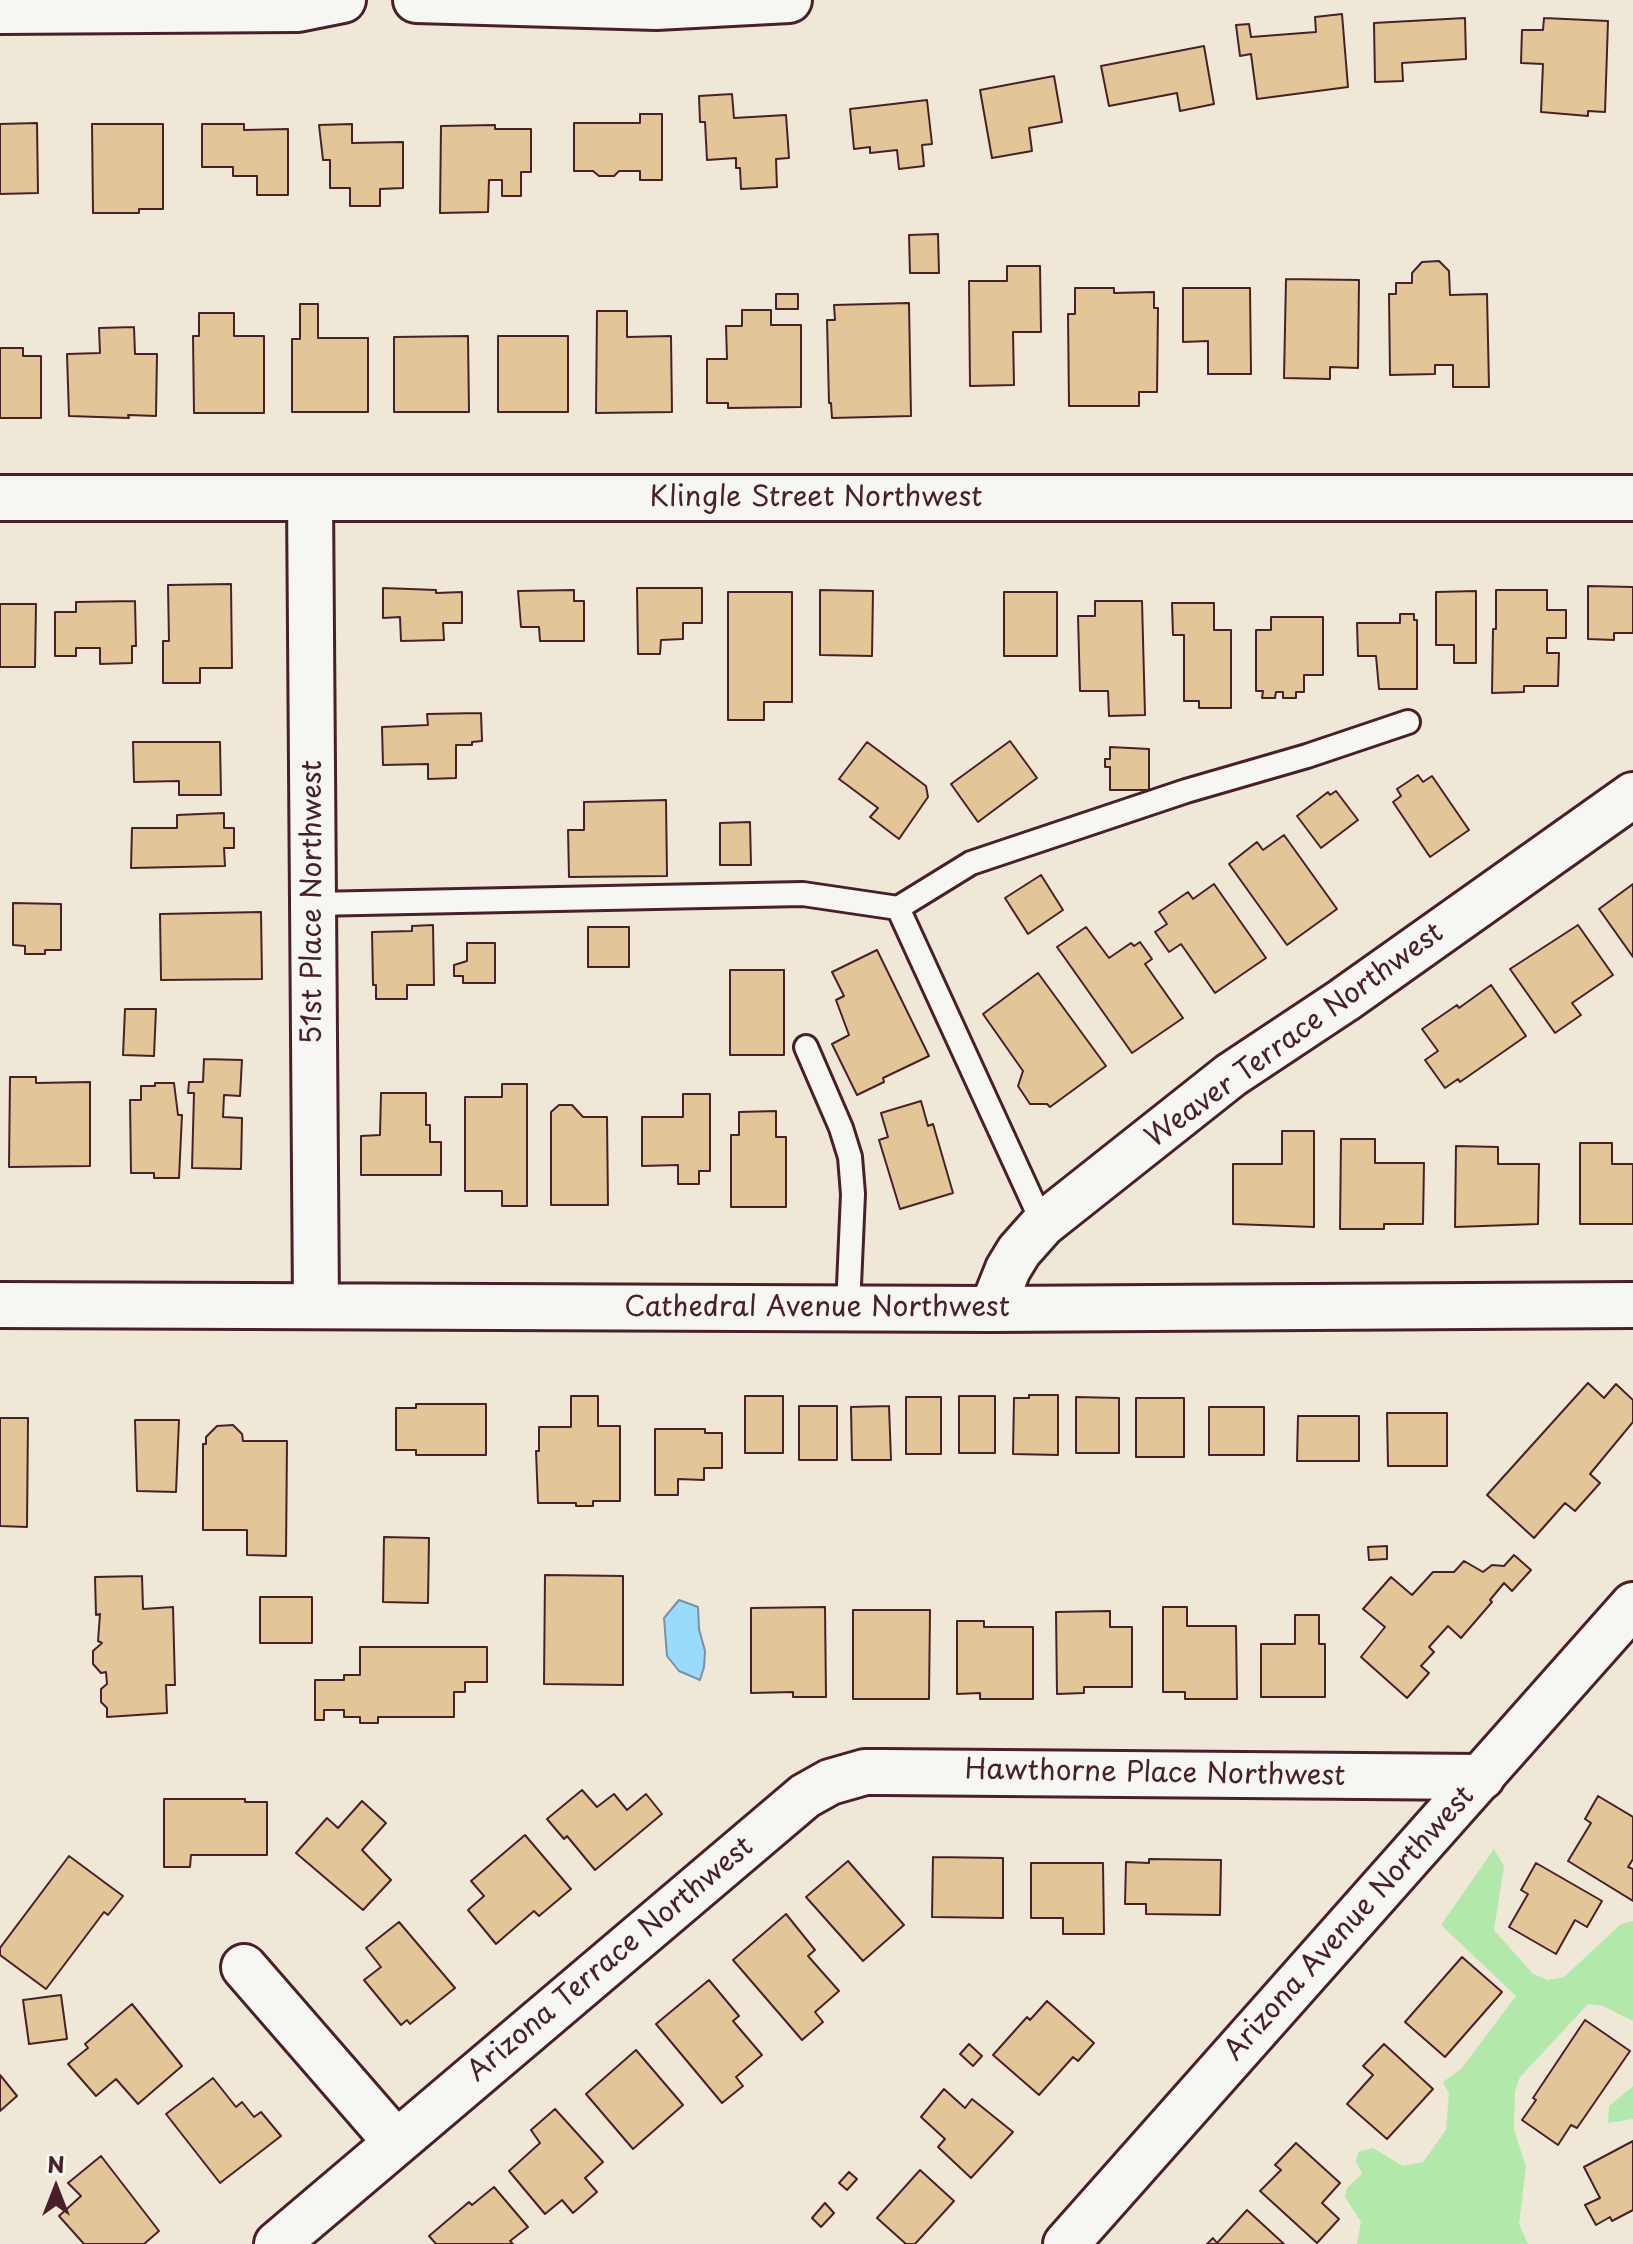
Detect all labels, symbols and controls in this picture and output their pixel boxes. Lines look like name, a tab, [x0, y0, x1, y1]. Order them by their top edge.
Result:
street label: Klingle Street Northwest	[650, 481, 982, 515]
street label: 51st Place Northwest	[296, 760, 330, 1044]
street label: Weaver Terrace Northwest	[1140, 917, 1450, 1155]
street label: Cathedral Avenue Northwest	[624, 1291, 1010, 1325]
street label: Hawthorne Place Northwest	[964, 1754, 1346, 1794]
street label: Arizona Avenue Northwest	[1218, 1780, 1482, 2068]
street label: Arizona Terrace Northwest	[461, 1831, 761, 2089]
text: N	[47, 2147, 65, 2180]
north arrow	[16, 2148, 96, 2228]

